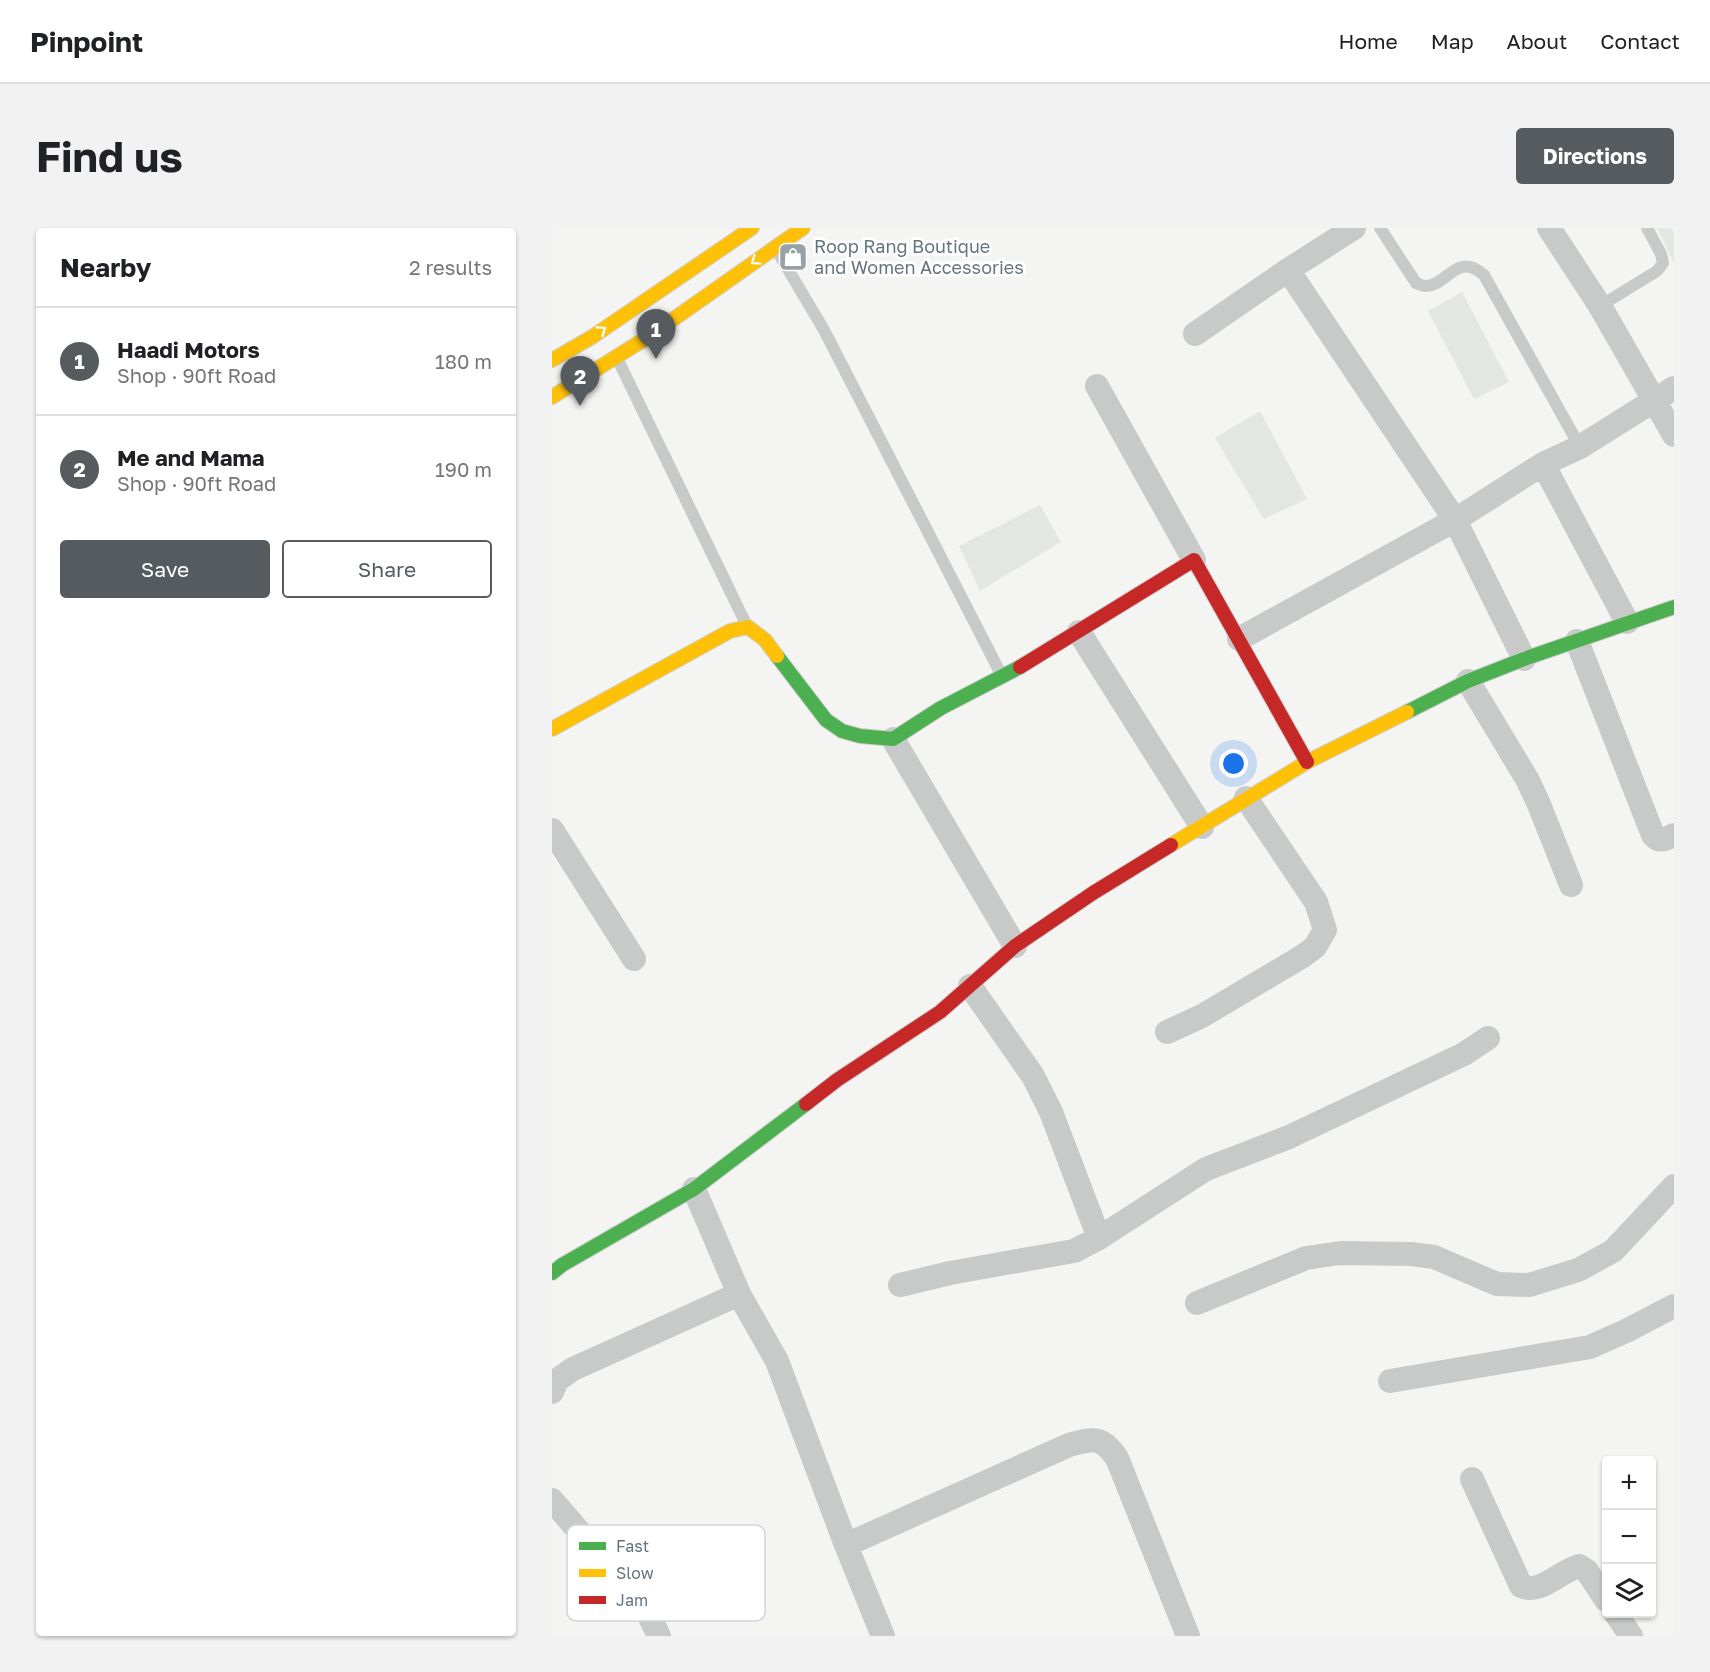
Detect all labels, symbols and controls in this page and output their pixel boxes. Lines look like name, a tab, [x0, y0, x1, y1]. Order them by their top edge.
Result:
text: Pinpoint	[30, 25, 143, 58]
text: Home	[1338, 28, 1398, 54]
text: Map	[1431, 28, 1474, 54]
text: About	[1507, 28, 1567, 54]
text: Contact	[1600, 28, 1680, 54]
button: Directions	[1516, 128, 1674, 184]
text: Find us	[36, 131, 183, 181]
place label: Roop Rang Boutique and Women Accessories	[814, 235, 1024, 278]
shop icon: Roop Rang Boutique and Women Accessories	[777, 241, 809, 273]
text: Nearby	[60, 252, 151, 283]
one-way arrow	[750, 254, 761, 265]
text: 2 results	[409, 255, 492, 279]
pin: 1	[636, 310, 676, 359]
one-way arrow	[595, 326, 606, 337]
text: Haadi Motors	[117, 336, 260, 363]
text: 1	[74, 349, 85, 373]
text: 180 m	[435, 349, 492, 373]
pin: 2	[561, 356, 600, 406]
text: Shop · 90ft Road	[117, 363, 276, 387]
text: Me and Mama	[117, 444, 265, 471]
text: 2	[73, 457, 86, 481]
text: 190 m	[435, 457, 492, 481]
text: Shop · 90ft Road	[117, 471, 276, 495]
button: Save	[60, 540, 270, 598]
button: Share	[282, 540, 492, 598]
your location	[1219, 749, 1248, 778]
map controls	[1602, 1456, 1656, 1618]
button: +	[1602, 1456, 1656, 1510]
button: −	[1602, 1510, 1656, 1564]
legend	[567, 1525, 765, 1621]
text: Fast	[616, 1536, 649, 1556]
text: Slow	[616, 1563, 654, 1583]
button: layers	[1602, 1564, 1656, 1618]
text: Jam	[616, 1590, 648, 1610]

